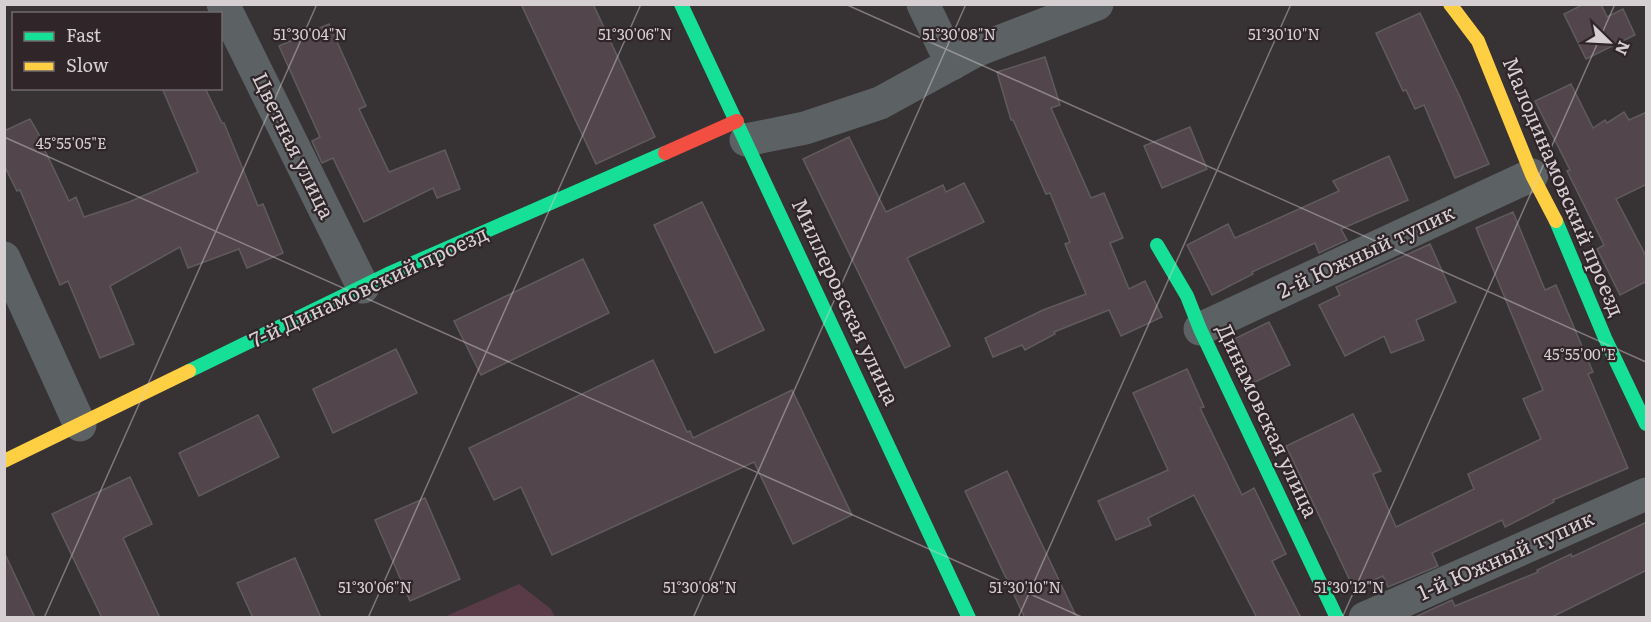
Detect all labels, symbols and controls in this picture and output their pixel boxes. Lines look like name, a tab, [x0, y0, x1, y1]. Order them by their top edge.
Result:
legend	[12, 12, 222, 90]
north arrow	[1579, 12, 1639, 72]
text: Fast	[66, 21, 102, 48]
text: 51°30'04"N	[273, 22, 347, 45]
text: 51°30'06"N	[598, 22, 672, 45]
text: 51°30'08"N	[922, 22, 996, 45]
text: 51°30'10"N	[1248, 22, 1320, 45]
text: N	[1610, 37, 1637, 60]
text: Slow	[66, 51, 109, 78]
street label: Малодинамовский проезд	[1496, 51, 1634, 321]
street label: Цветная улица	[246, 66, 344, 224]
text: 45°55'05"E	[35, 131, 107, 154]
street label: Миллеровская улица	[786, 192, 909, 410]
street label: 2-й Южный тупик	[1271, 195, 1459, 304]
street label: 7-й Динамовский проезд	[244, 216, 492, 354]
street label: Динамовская улица	[1211, 318, 1328, 523]
text: 45°55'00"E	[1544, 342, 1616, 365]
street label: 1-й Южный тупик	[1412, 501, 1599, 607]
text: 51°30'06"N	[338, 575, 412, 598]
text: 51°30'08"N	[663, 575, 737, 598]
text: 51°30'10"N	[989, 575, 1061, 598]
text: 51°30'12"N	[1313, 575, 1385, 598]

